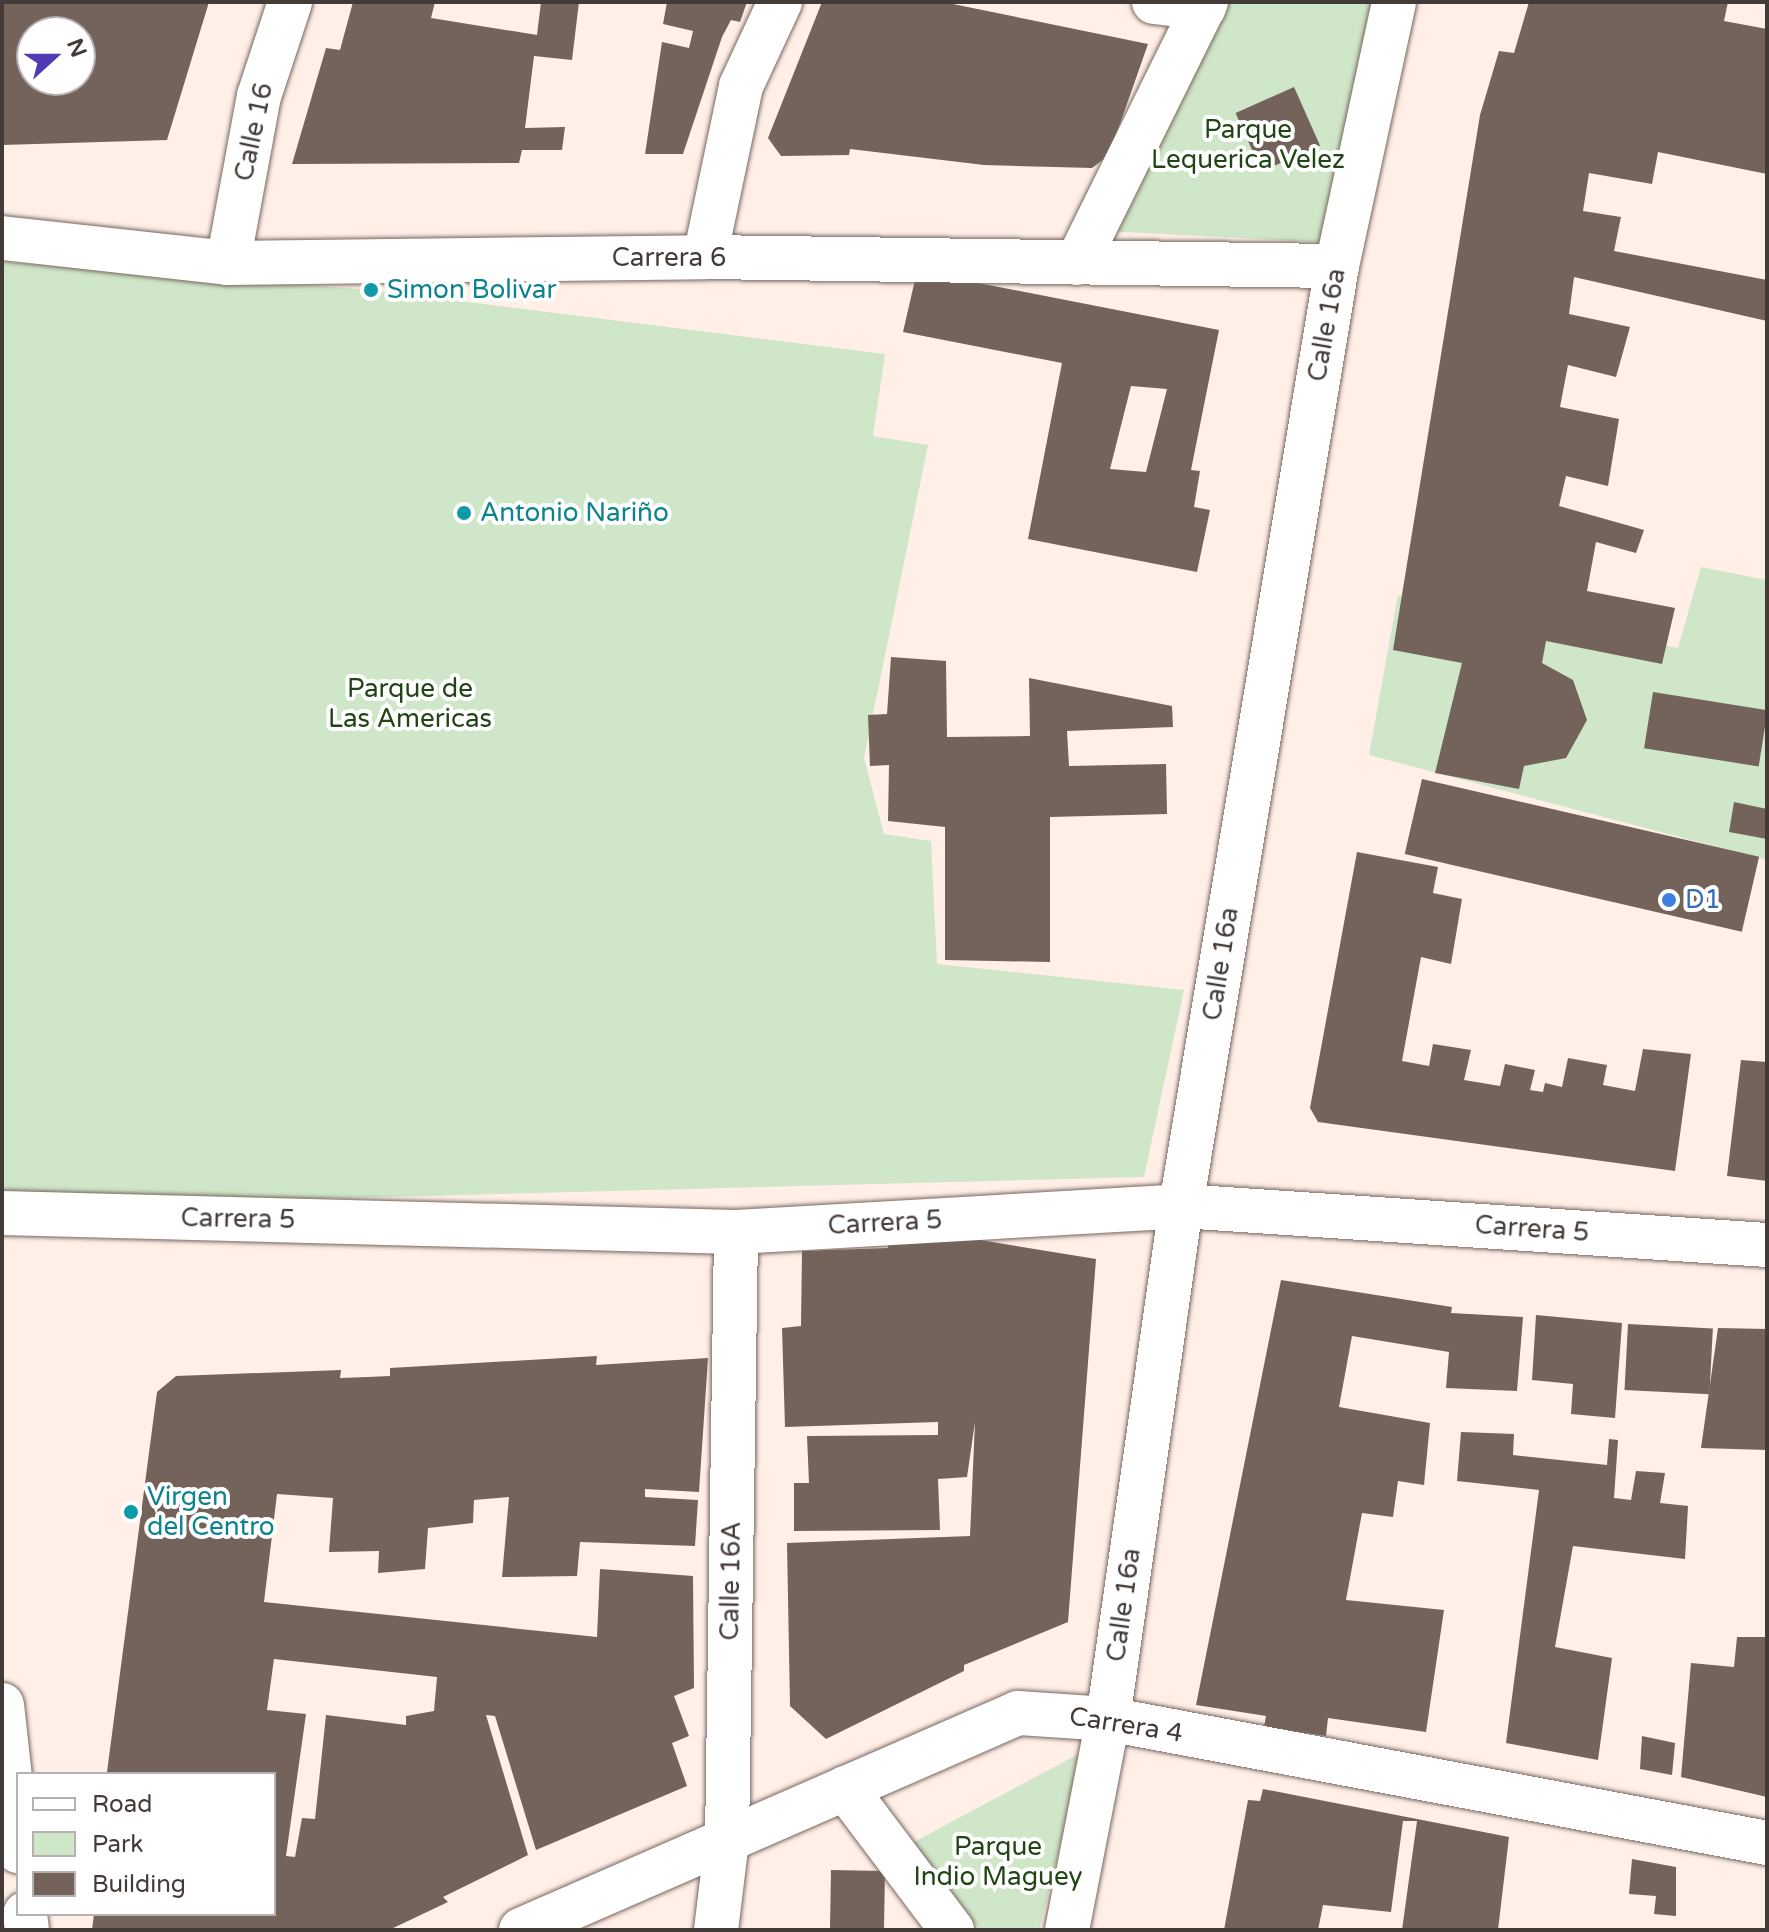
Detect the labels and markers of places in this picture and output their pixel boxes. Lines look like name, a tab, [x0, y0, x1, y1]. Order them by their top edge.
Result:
place label: Simon Bolivar	[387, 274, 556, 306]
marker: Simon Bolivar	[362, 281, 380, 299]
place label: Antonio Nariño	[480, 497, 669, 529]
marker: Antonio Nariño	[455, 504, 473, 522]
place label: D1	[1685, 884, 1721, 916]
marker: D1	[1660, 891, 1678, 909]
place label: Virgen del Centro	[147, 1481, 275, 1542]
marker: Virgen del Centro	[122, 1503, 140, 1521]

